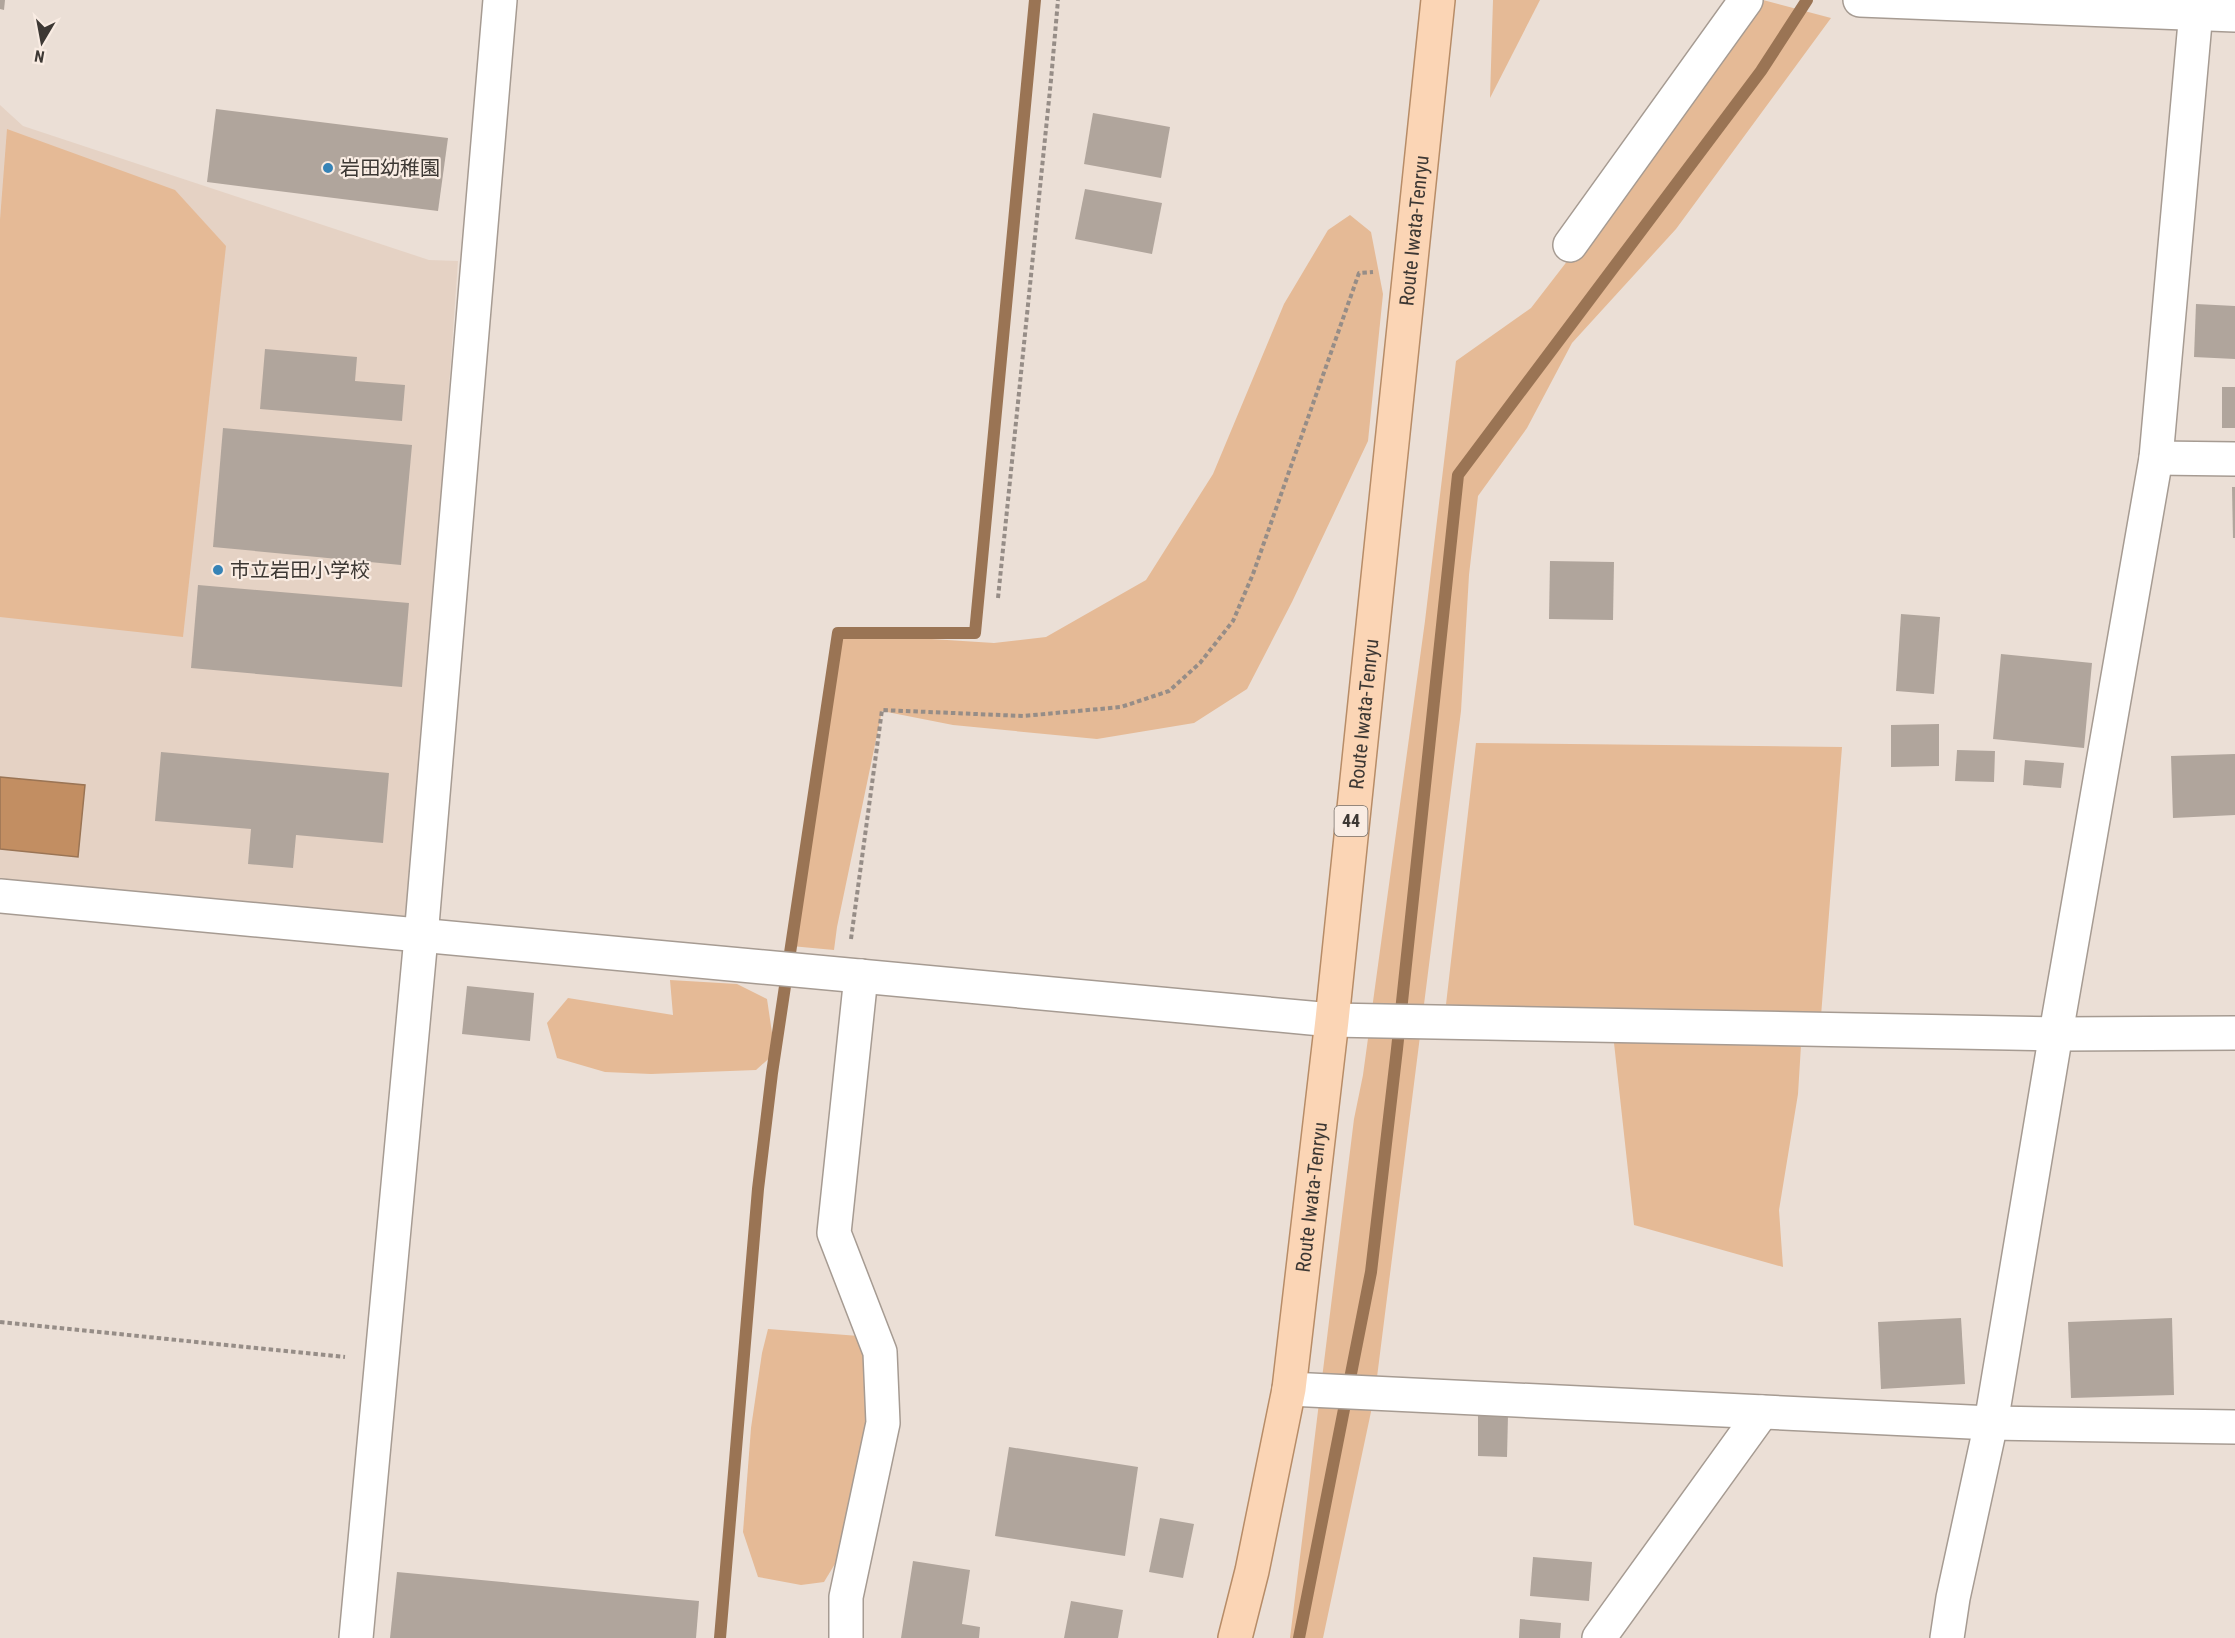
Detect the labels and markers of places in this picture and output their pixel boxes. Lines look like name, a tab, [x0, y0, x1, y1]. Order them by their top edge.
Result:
place label: 岩田幼稚園	[340, 156, 440, 180]
marker: 岩田幼稚園	[321, 161, 335, 175]
place label: 市立岩田小学校	[230, 558, 370, 582]
marker: 市立岩田小学校	[211, 563, 225, 577]

